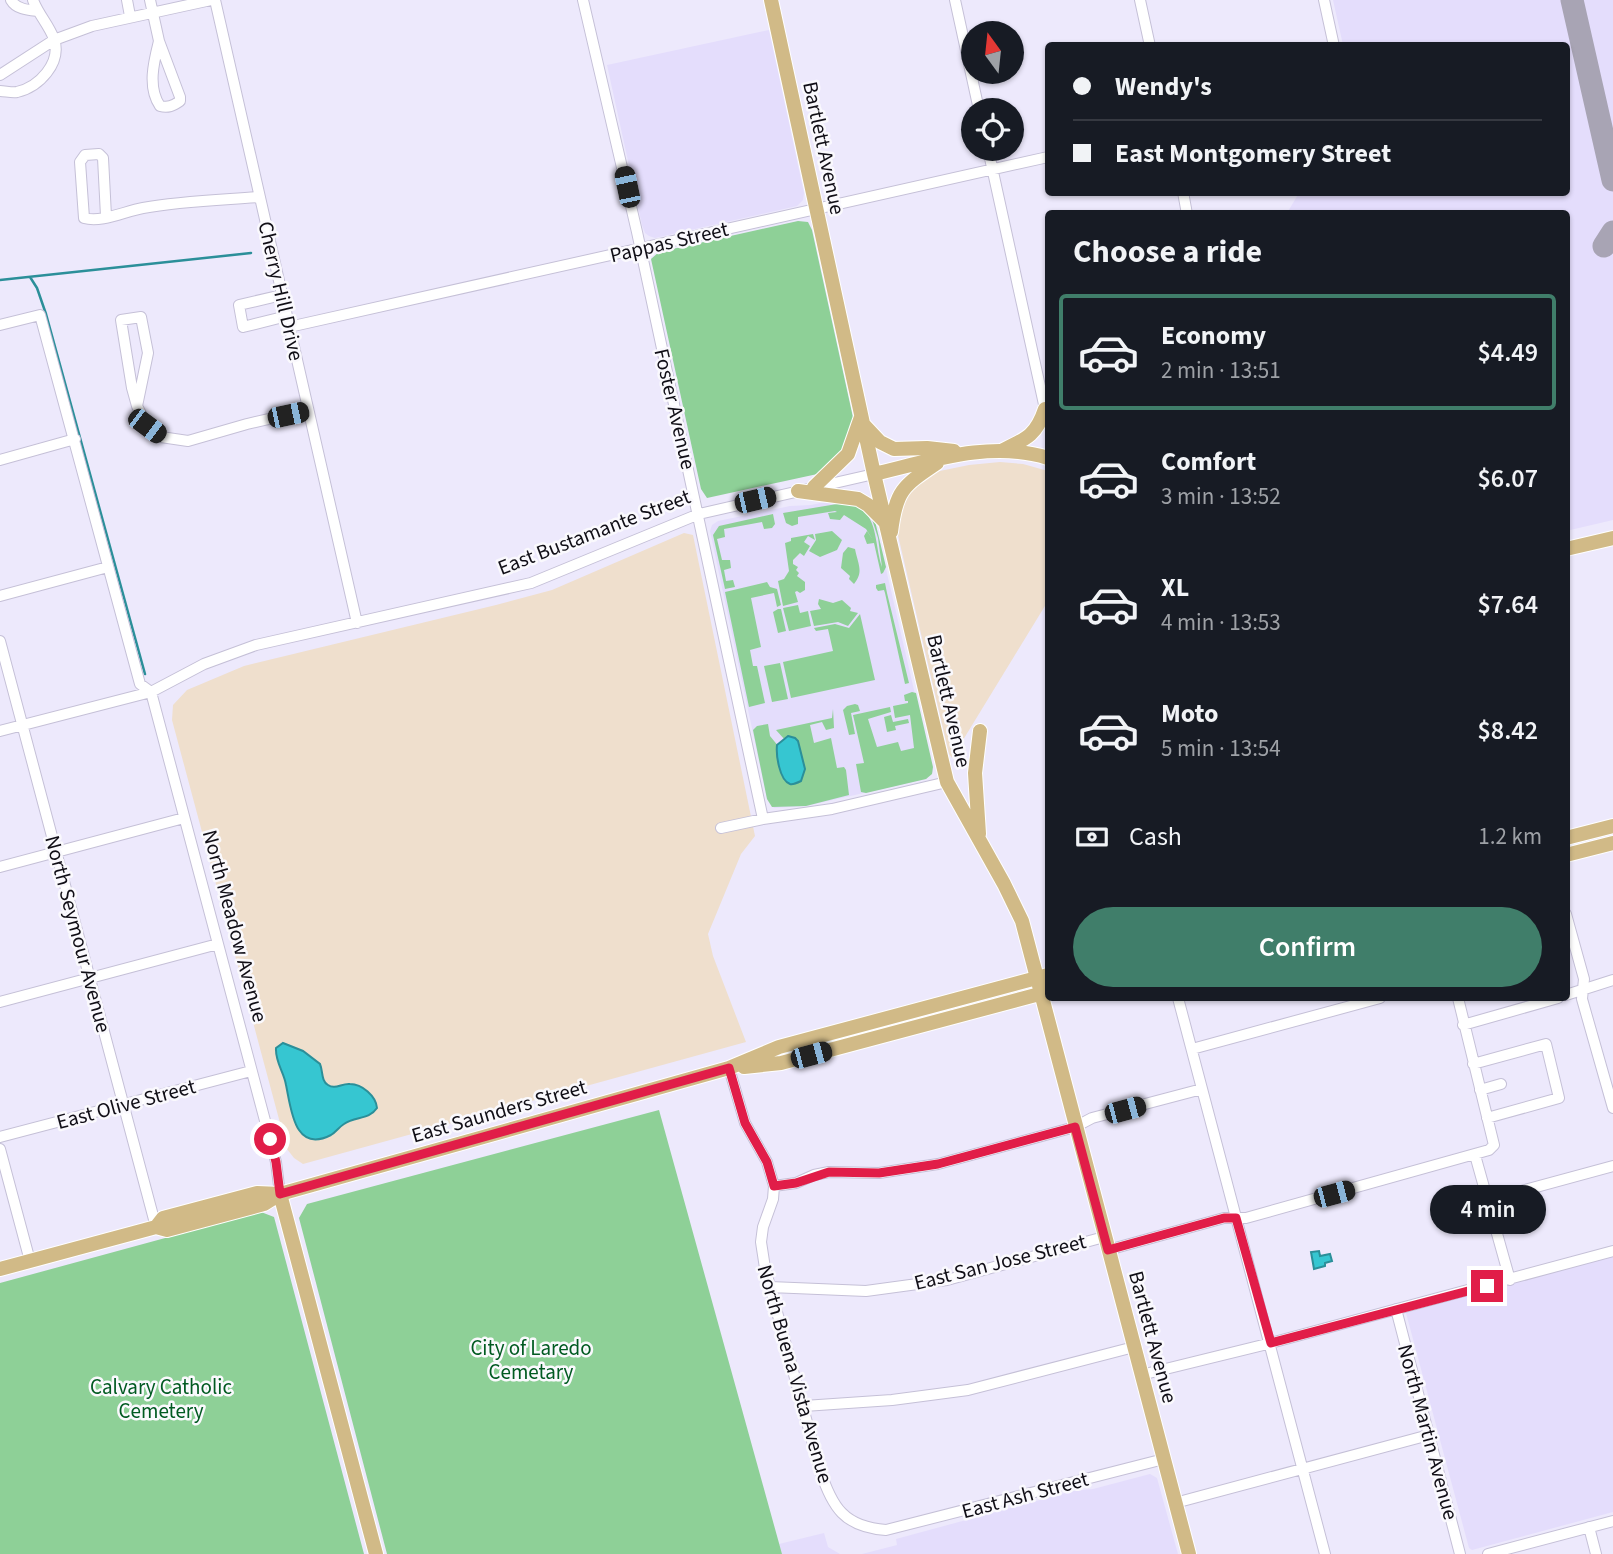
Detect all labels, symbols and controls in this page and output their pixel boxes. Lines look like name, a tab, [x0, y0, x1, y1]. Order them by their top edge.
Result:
north arrow	[961, 21, 1024, 84]
map controls	[961, 21, 1024, 161]
text: Wendy's	[1115, 68, 1212, 105]
street label: Bartlett Avenue	[795, 79, 853, 217]
button: locate	[961, 98, 1024, 161]
text: East Montgomery Street	[1115, 135, 1391, 172]
car	[613, 164, 642, 210]
street label: Pappas Street	[607, 214, 731, 270]
street label: Cherry Hill Drive	[250, 218, 312, 364]
text: Choose a ride	[1073, 229, 1262, 275]
text: Economy	[1161, 317, 1266, 354]
icon: car	[1077, 321, 1140, 384]
text: $4.49	[1477, 334, 1538, 371]
street label: Foster Avenue	[647, 346, 703, 472]
text: 2 min · 13:51	[1161, 354, 1281, 387]
car	[266, 400, 311, 430]
car	[124, 405, 171, 447]
text: Comfort	[1161, 443, 1256, 480]
icon: car	[1077, 447, 1140, 510]
text: $6.07	[1477, 460, 1538, 497]
text: 3 min · 13:52	[1161, 480, 1281, 513]
street label: East Bustamante Street	[493, 481, 695, 583]
car	[733, 485, 778, 515]
text: XL	[1161, 569, 1189, 606]
icon: car	[1077, 573, 1140, 636]
text: $7.64	[1477, 586, 1538, 623]
text: 4 min · 13:53	[1161, 606, 1281, 639]
street label: Bartlett Avenue	[919, 632, 979, 770]
text: Moto	[1161, 695, 1218, 732]
icon: car	[1077, 699, 1140, 762]
text: $8.42	[1477, 712, 1538, 749]
text: 5 min · 13:54	[1161, 732, 1281, 765]
icon: cash	[1073, 818, 1111, 856]
text: Cash	[1129, 818, 1182, 855]
text: 1.2 km	[1478, 820, 1542, 853]
street label: North Meadow Avenue	[195, 827, 275, 1025]
street label: North Seymour Avenue	[37, 832, 119, 1036]
button: Confirm	[1073, 907, 1542, 987]
car	[788, 1039, 835, 1071]
street label: East Olive Street	[53, 1071, 199, 1137]
street label: East Saunders Street	[408, 1072, 590, 1150]
car	[1102, 1094, 1149, 1126]
route start	[254, 1123, 286, 1155]
car	[1311, 1178, 1358, 1210]
callout: 4 min	[1429, 1184, 1545, 1234]
text: 4 min	[1461, 1193, 1515, 1226]
street label: East San Jose Street	[911, 1226, 1089, 1298]
street label: North Buena Vista Avenue	[749, 1261, 841, 1487]
street label: Bartlett Avenue	[1121, 1268, 1185, 1406]
route end	[1471, 1270, 1503, 1302]
park label: City of Laredo Cemetary	[470, 1333, 592, 1387]
street label: North Martin Avenue	[1390, 1341, 1466, 1523]
park label: Calvary Catholic Cemetery	[90, 1372, 232, 1426]
street label: East Ash Street	[958, 1464, 1092, 1526]

